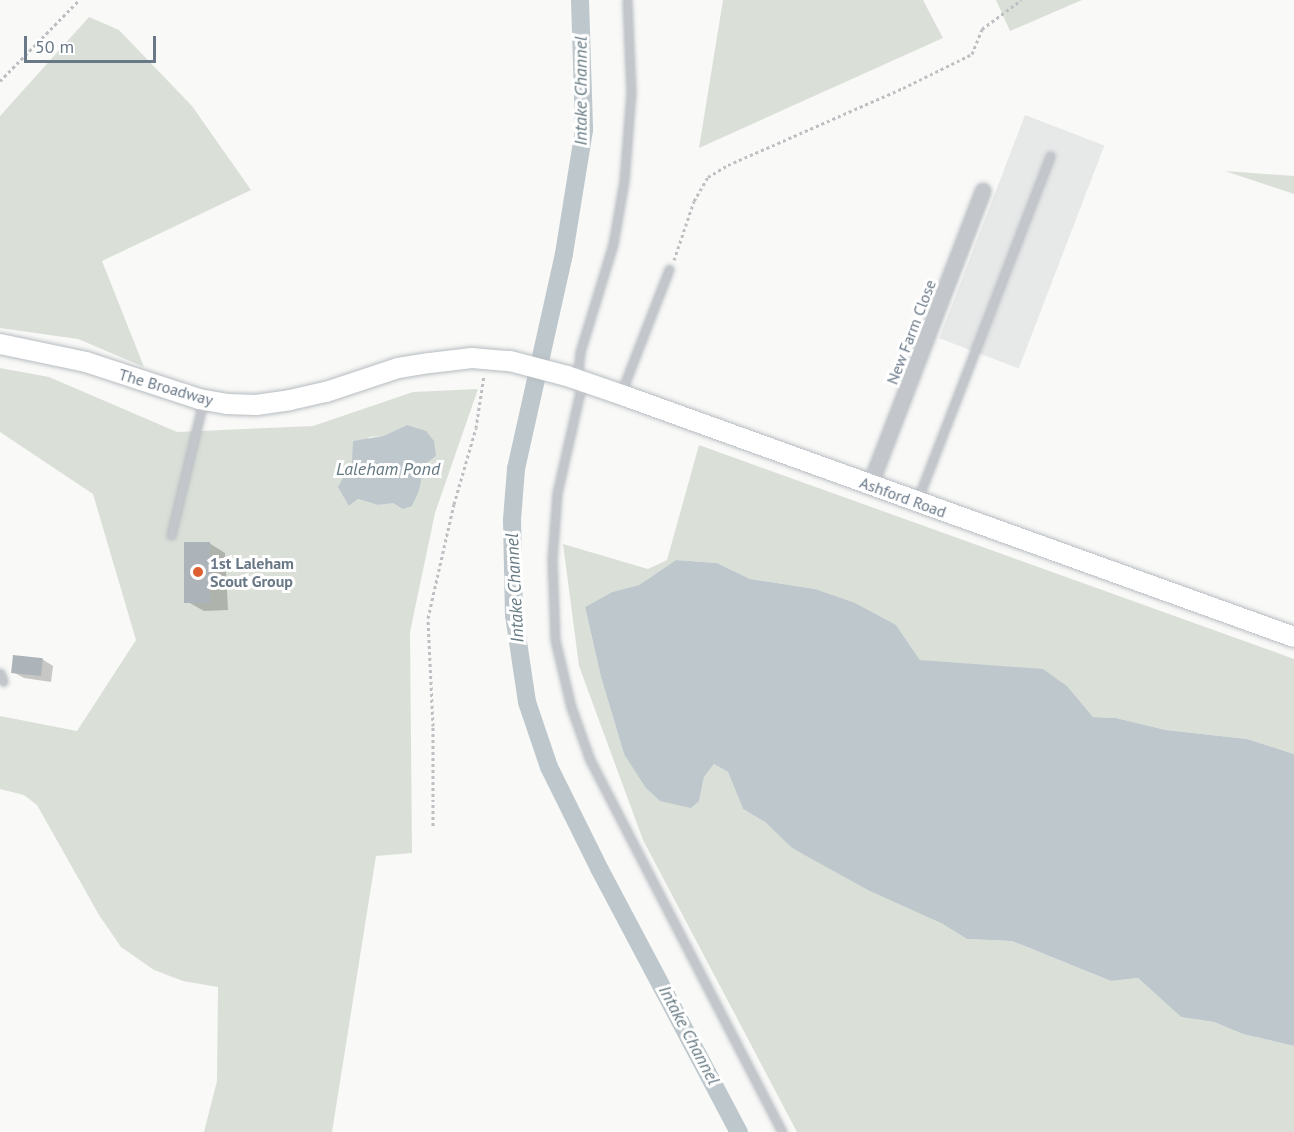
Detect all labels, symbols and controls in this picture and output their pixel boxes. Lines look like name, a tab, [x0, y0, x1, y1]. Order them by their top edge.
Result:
scale bar	[27, 24, 159, 62]
text: 50 m	[35, 35, 74, 58]
water label: Intake Channel	[570, 36, 592, 146]
street label: New Farm Close	[882, 277, 940, 387]
street label: The Broadway	[117, 364, 215, 410]
water label: Laleham Pond	[336, 458, 440, 480]
street label: Ashford Road	[857, 472, 949, 522]
water label: Intake Channel	[501, 533, 529, 643]
place label: 1st Laleham Scout Group	[210, 553, 294, 591]
marker: 1st Laleham Scout Group	[191, 565, 205, 579]
water label: Intake Channel	[654, 982, 724, 1088]

